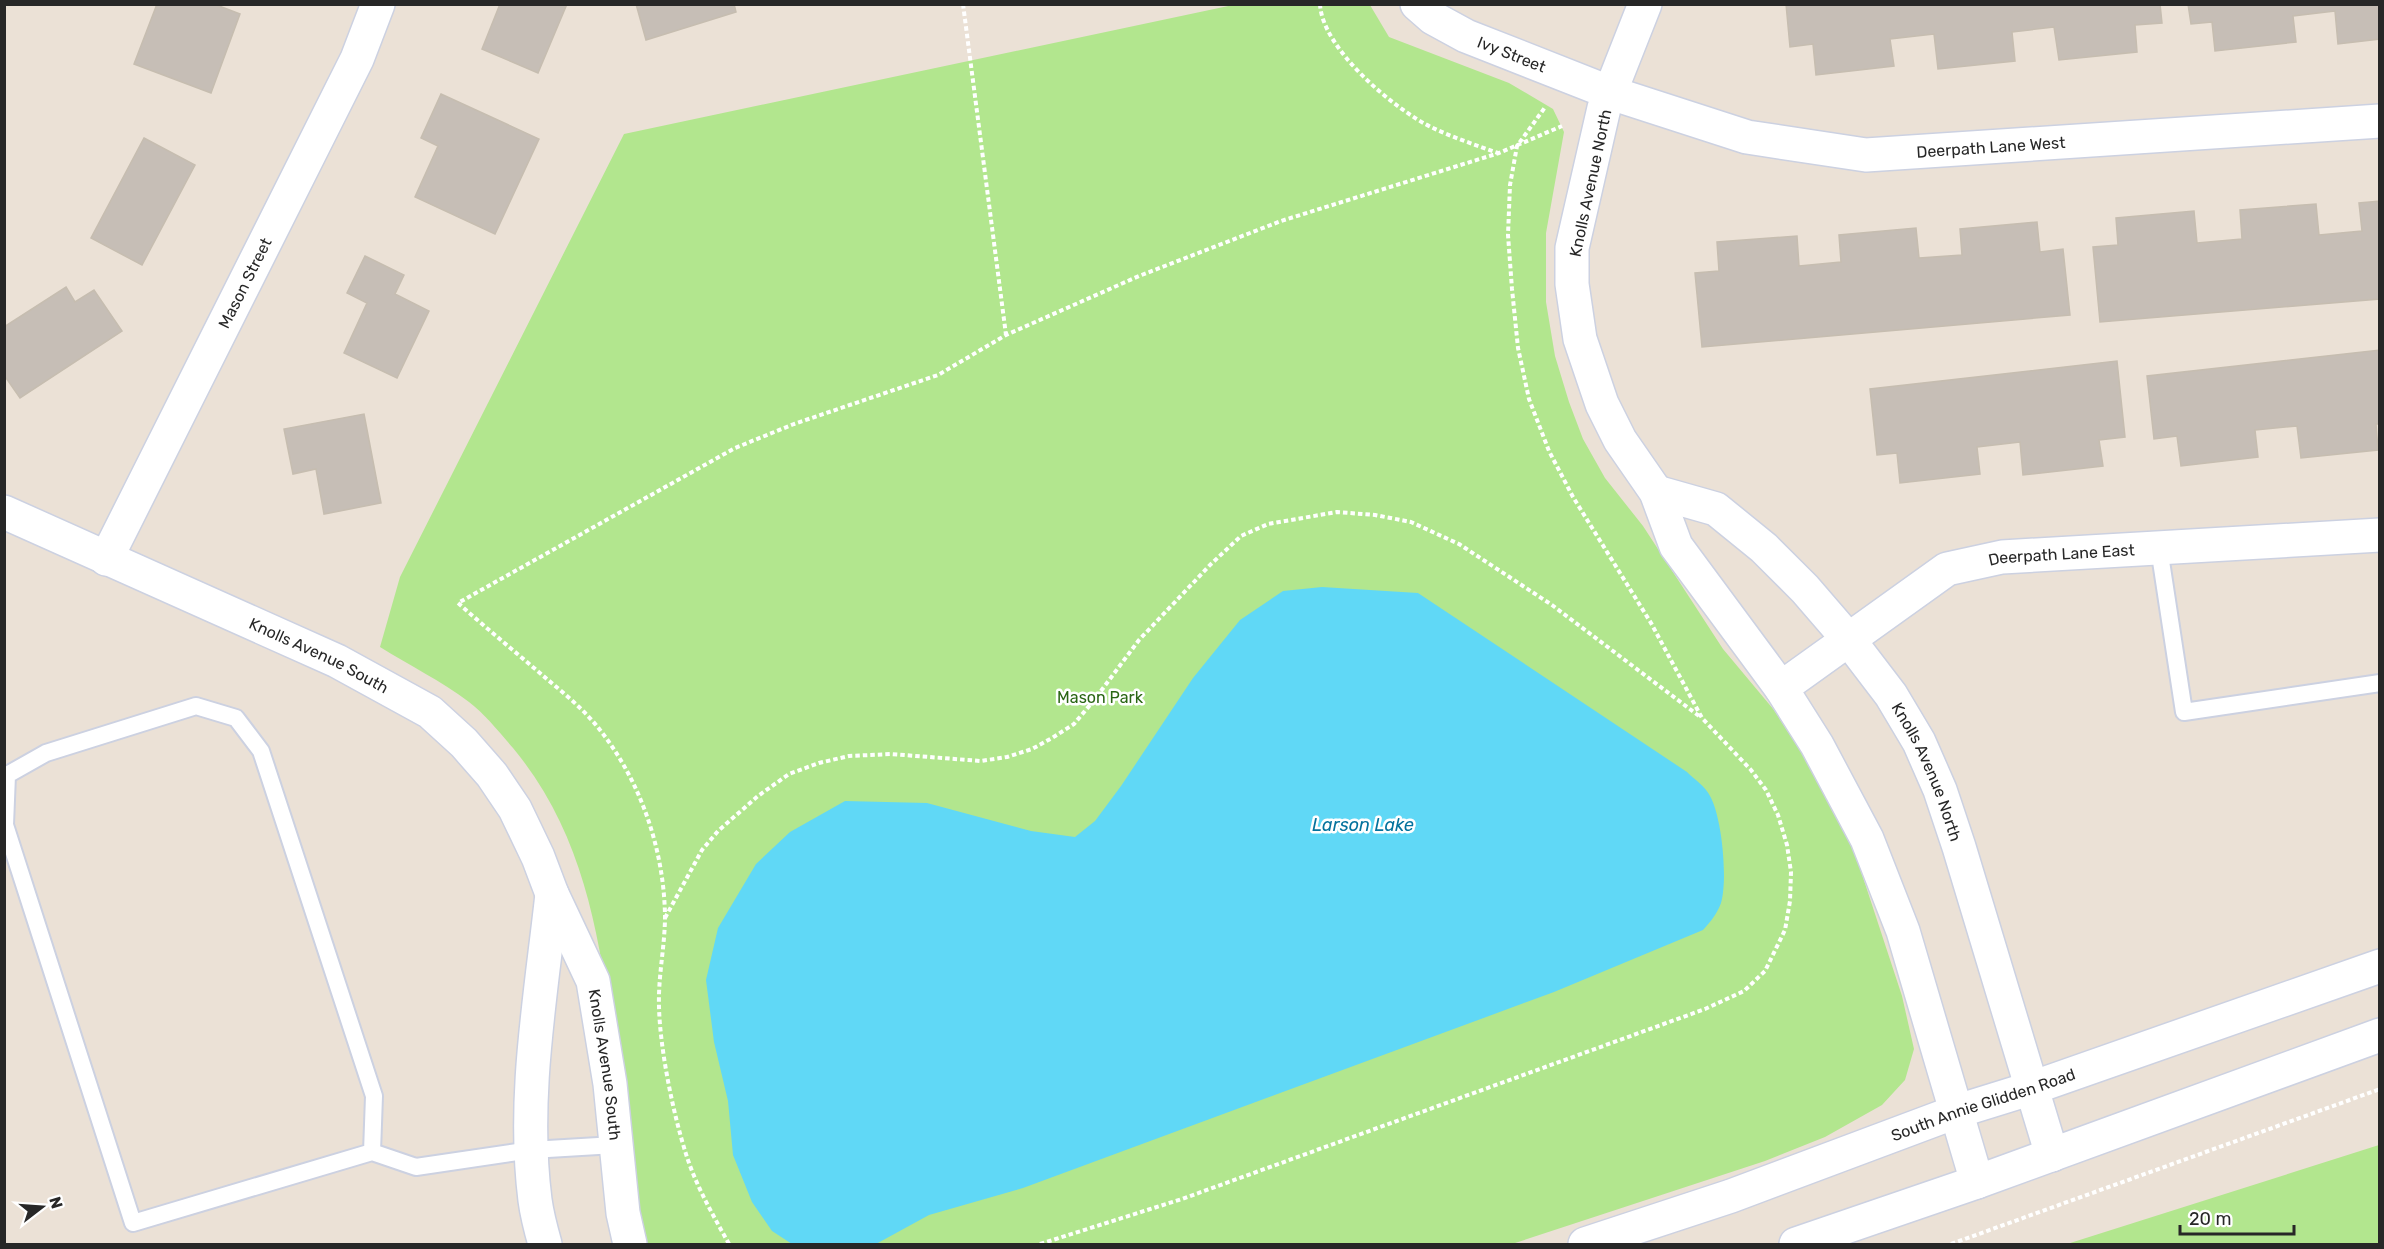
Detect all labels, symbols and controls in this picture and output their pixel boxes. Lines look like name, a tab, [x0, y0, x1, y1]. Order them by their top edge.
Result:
street label: Ivy Street	[1475, 32, 1548, 76]
street label: Knolls Avenue North	[1566, 108, 1615, 259]
street label: Deerpath Lane West	[1916, 133, 2066, 162]
street label: Mason Street	[214, 235, 276, 332]
street label: Deerpath Lane East	[1986, 540, 2135, 570]
street label: Knolls Avenue South	[246, 614, 392, 697]
park label: Mason Park	[1057, 688, 1144, 707]
street label: Knolls Avenue North	[1888, 699, 1965, 844]
water label: Larson Lake	[1312, 814, 1414, 836]
street label: Knolls Avenue South	[584, 988, 625, 1141]
street label: South Annie Glidden Road	[1889, 1065, 2078, 1145]
north arrow	[12, 1177, 72, 1237]
text: N	[45, 1194, 67, 1211]
scale bar	[2180, 1198, 2294, 1236]
text: 20 m	[2189, 1208, 2231, 1230]

